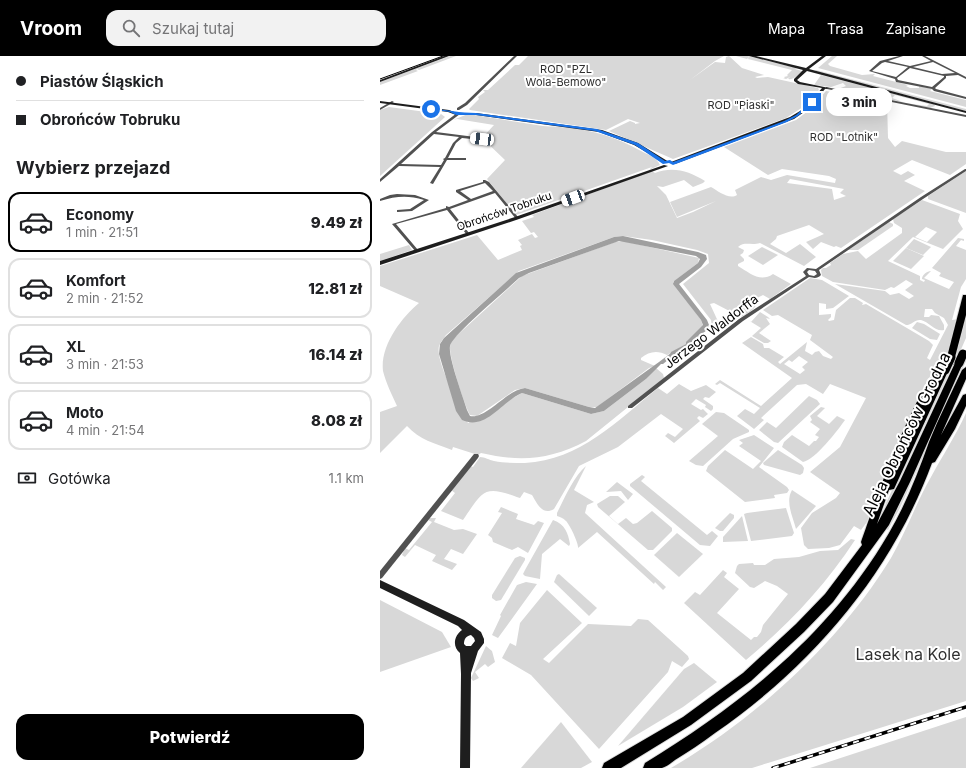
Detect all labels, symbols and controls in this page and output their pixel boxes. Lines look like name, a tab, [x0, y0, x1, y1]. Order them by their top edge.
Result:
search box	[106, 10, 386, 46]
text: Vroom	[20, 17, 82, 40]
icon: search	[120, 17, 142, 39]
text: Szukaj tutaj	[152, 19, 234, 38]
text: Mapa	[768, 20, 805, 37]
text: Trasa	[827, 20, 864, 37]
text: Zapisane	[886, 20, 946, 37]
park label: ROD "PZL Wola-Bemowo"	[526, 62, 606, 89]
text: Piastów Śląskich	[40, 72, 163, 91]
callout: 3 min	[826, 88, 892, 116]
route end	[803, 93, 821, 111]
text: 3 min	[841, 94, 877, 110]
park label: ROD "Piaski"	[707, 98, 775, 112]
route start	[422, 100, 440, 118]
text: Obrońców Tobruku	[40, 110, 180, 129]
park label: ROD "Lotnik"	[810, 130, 878, 144]
car	[469, 132, 495, 146]
text: Wybierz przejazd	[16, 157, 170, 178]
street label: Obrońców Tobruku	[455, 188, 553, 234]
car	[560, 188, 586, 208]
icon: car	[18, 204, 54, 240]
text: Economy	[66, 205, 134, 224]
text: 9.49 zł	[311, 213, 362, 232]
text: 1 min · 21:51	[66, 224, 138, 240]
icon: car	[18, 270, 54, 306]
text: Komfort	[66, 271, 126, 290]
text: 12.81 zł	[308, 279, 362, 298]
text: 2 min · 21:52	[66, 290, 144, 306]
street label: Jerzego Waldorffa	[661, 290, 761, 372]
icon: car	[18, 336, 54, 372]
text: XL	[66, 337, 86, 356]
text: 16.14 zł	[309, 345, 362, 364]
street label: Aleja Obrońców Grodna	[858, 349, 954, 519]
text: 3 min · 21:53	[66, 356, 144, 372]
icon: car	[18, 402, 54, 438]
text: Moto	[66, 403, 104, 422]
text: 8.08 zł	[311, 411, 362, 430]
text: 4 min · 21:54	[66, 422, 145, 438]
icon: cash	[16, 467, 38, 489]
text: Gotówka	[48, 469, 111, 488]
text: 1.1 km	[329, 470, 364, 486]
park label: Lasek na Kole	[856, 644, 960, 664]
button: Potwierdź	[16, 714, 364, 760]

